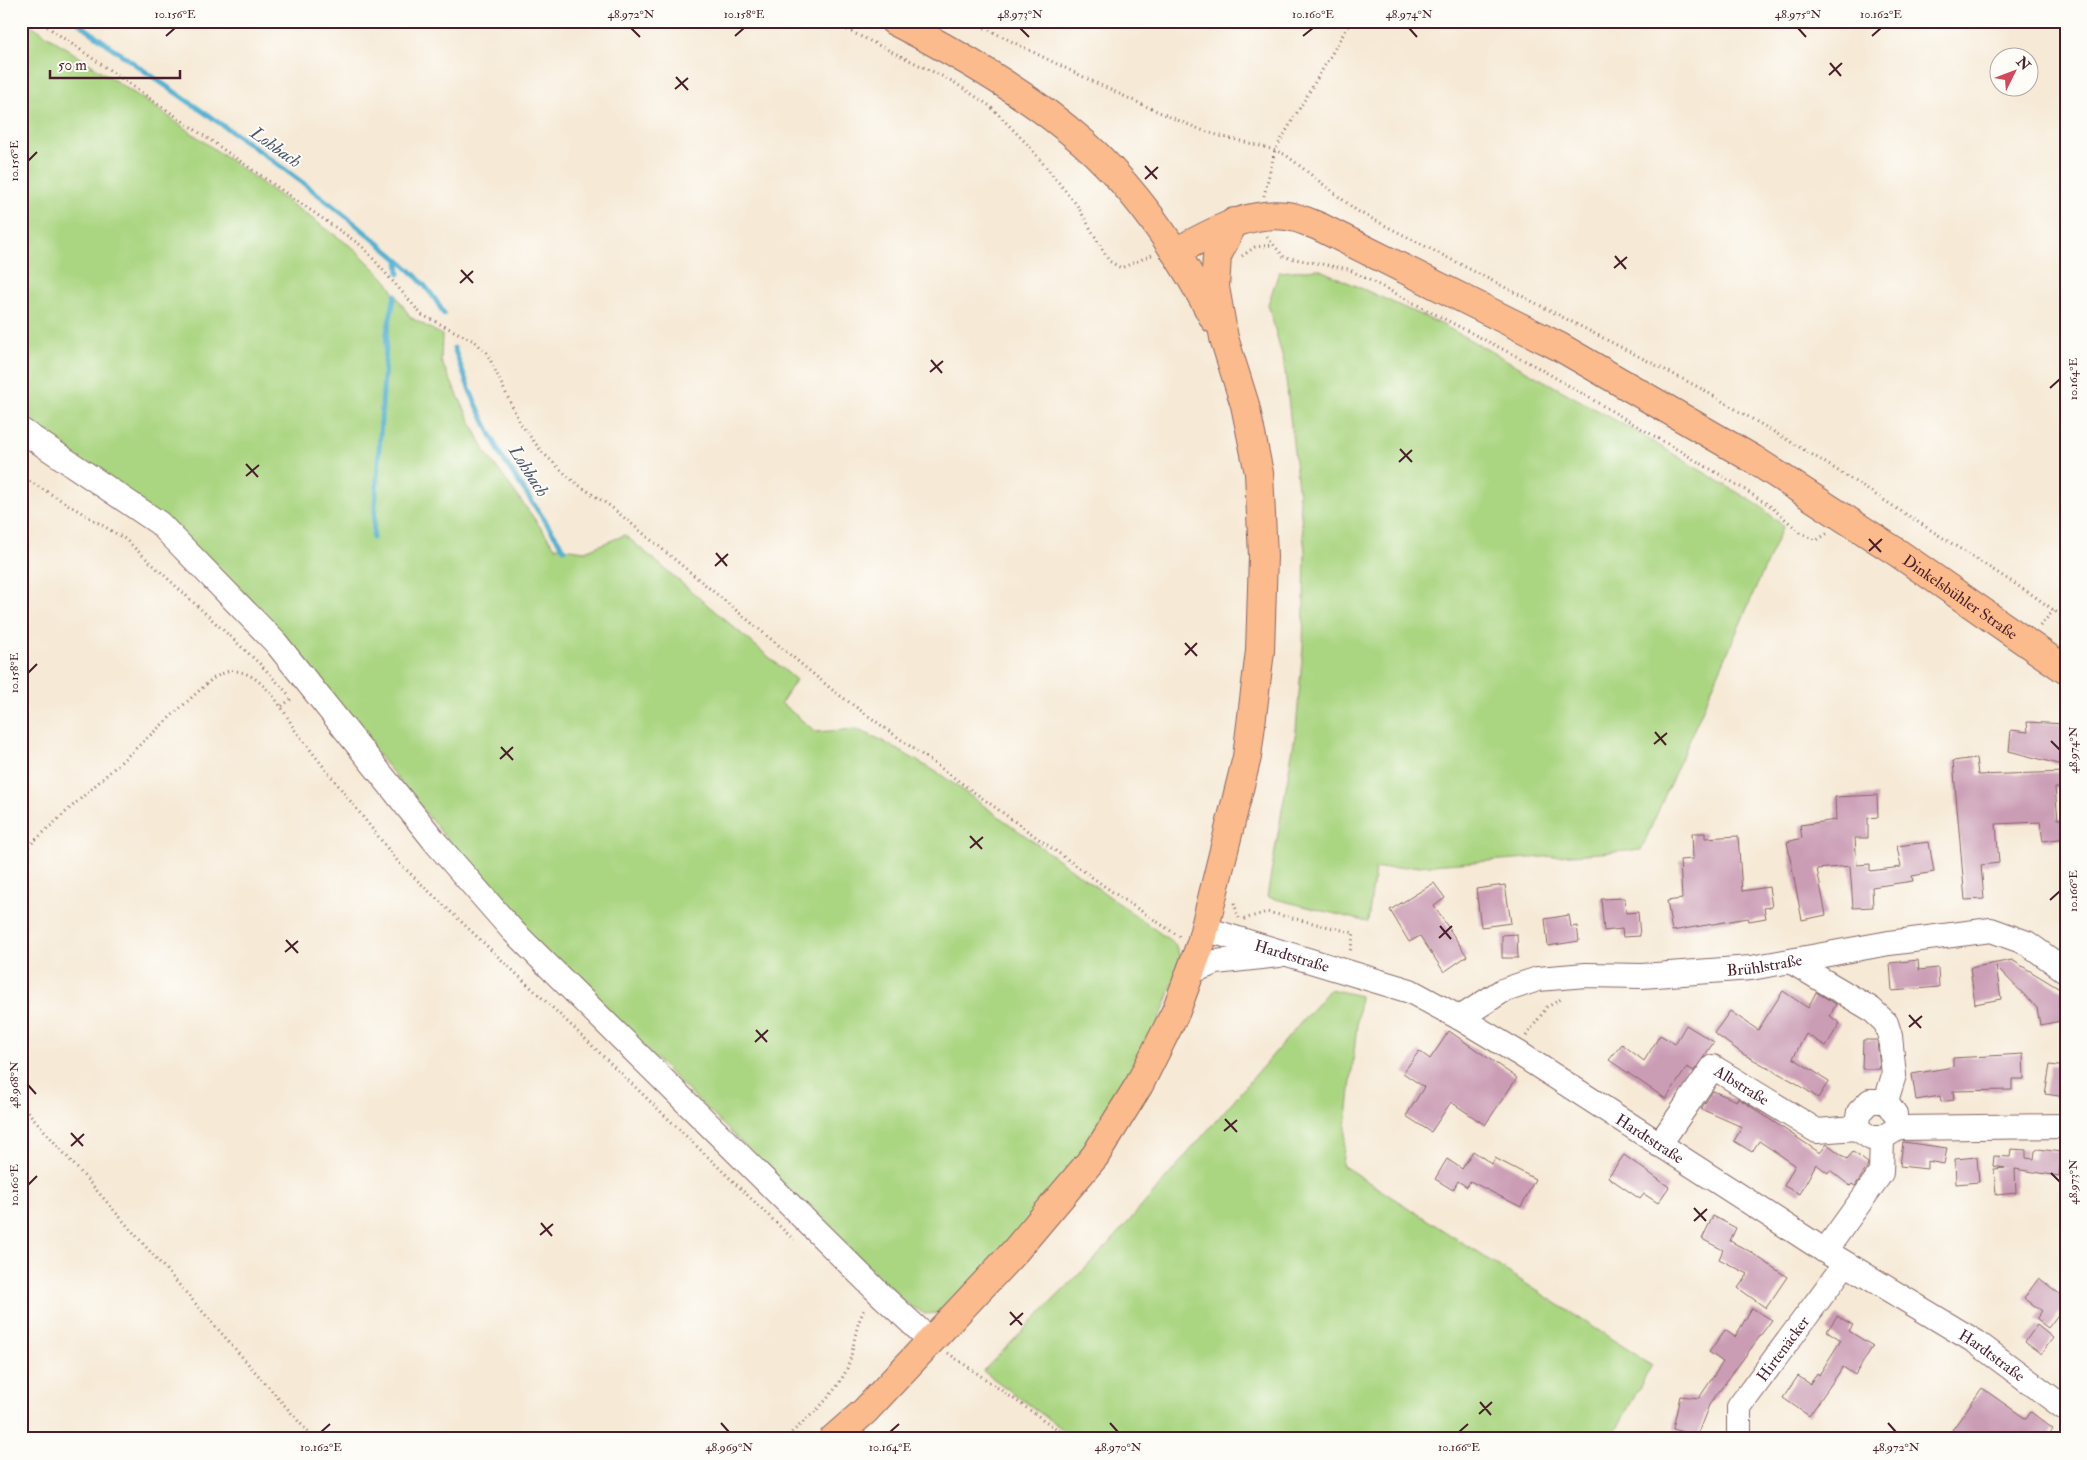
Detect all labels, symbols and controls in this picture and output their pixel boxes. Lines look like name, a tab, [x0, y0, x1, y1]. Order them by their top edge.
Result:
text: 10.156°E	[154, 7, 196, 22]
text: 48.972°N	[607, 7, 655, 22]
text: 10.158°E	[724, 7, 765, 22]
text: 48.973°N	[997, 7, 1043, 22]
text: 10.160°E	[1292, 7, 1334, 22]
text: 48.974°N	[1385, 7, 1433, 22]
text: 48.975°N	[1775, 7, 1821, 22]
text: 10.162°E	[1860, 7, 1902, 22]
scale bar	[50, 48, 180, 80]
north arrow	[1990, 48, 2040, 98]
text: N	[2012, 53, 2034, 74]
text: 50 m	[58, 56, 87, 75]
water label: Lohbach	[245, 121, 306, 173]
text: 10.156°E	[7, 140, 22, 182]
text: 10.164°E	[2066, 357, 2081, 400]
water label: Lohbach	[503, 440, 554, 501]
street label: Dinkelsbühler Straße	[1899, 550, 2022, 645]
text: 10.158°E	[7, 652, 22, 693]
text: 48.974°N	[2066, 726, 2081, 774]
text: 10.166°E	[2066, 870, 2081, 912]
street label: Hardtstraße	[1252, 936, 1332, 977]
street label: Brühlstraße	[1726, 950, 1804, 981]
text: 48.968°N	[7, 1061, 22, 1109]
street label: Albstraße	[1710, 1061, 1773, 1110]
street label: Hardtstraße	[1612, 1110, 1688, 1168]
text: 48.973°N	[2066, 1159, 2081, 1205]
text: 10.160°E	[7, 1164, 22, 1206]
street label: Hirtenäcker	[1752, 1312, 1814, 1386]
street label: Hardtstraße	[1955, 1325, 2029, 1386]
text: 10.162°E	[300, 1440, 342, 1455]
text: 48.969°N	[705, 1440, 753, 1455]
text: 10.164°E	[869, 1440, 912, 1455]
text: 48.970°N	[1094, 1440, 1142, 1455]
text: 10.166°E	[1438, 1440, 1480, 1455]
text: 48.972°N	[1872, 1440, 1920, 1455]

